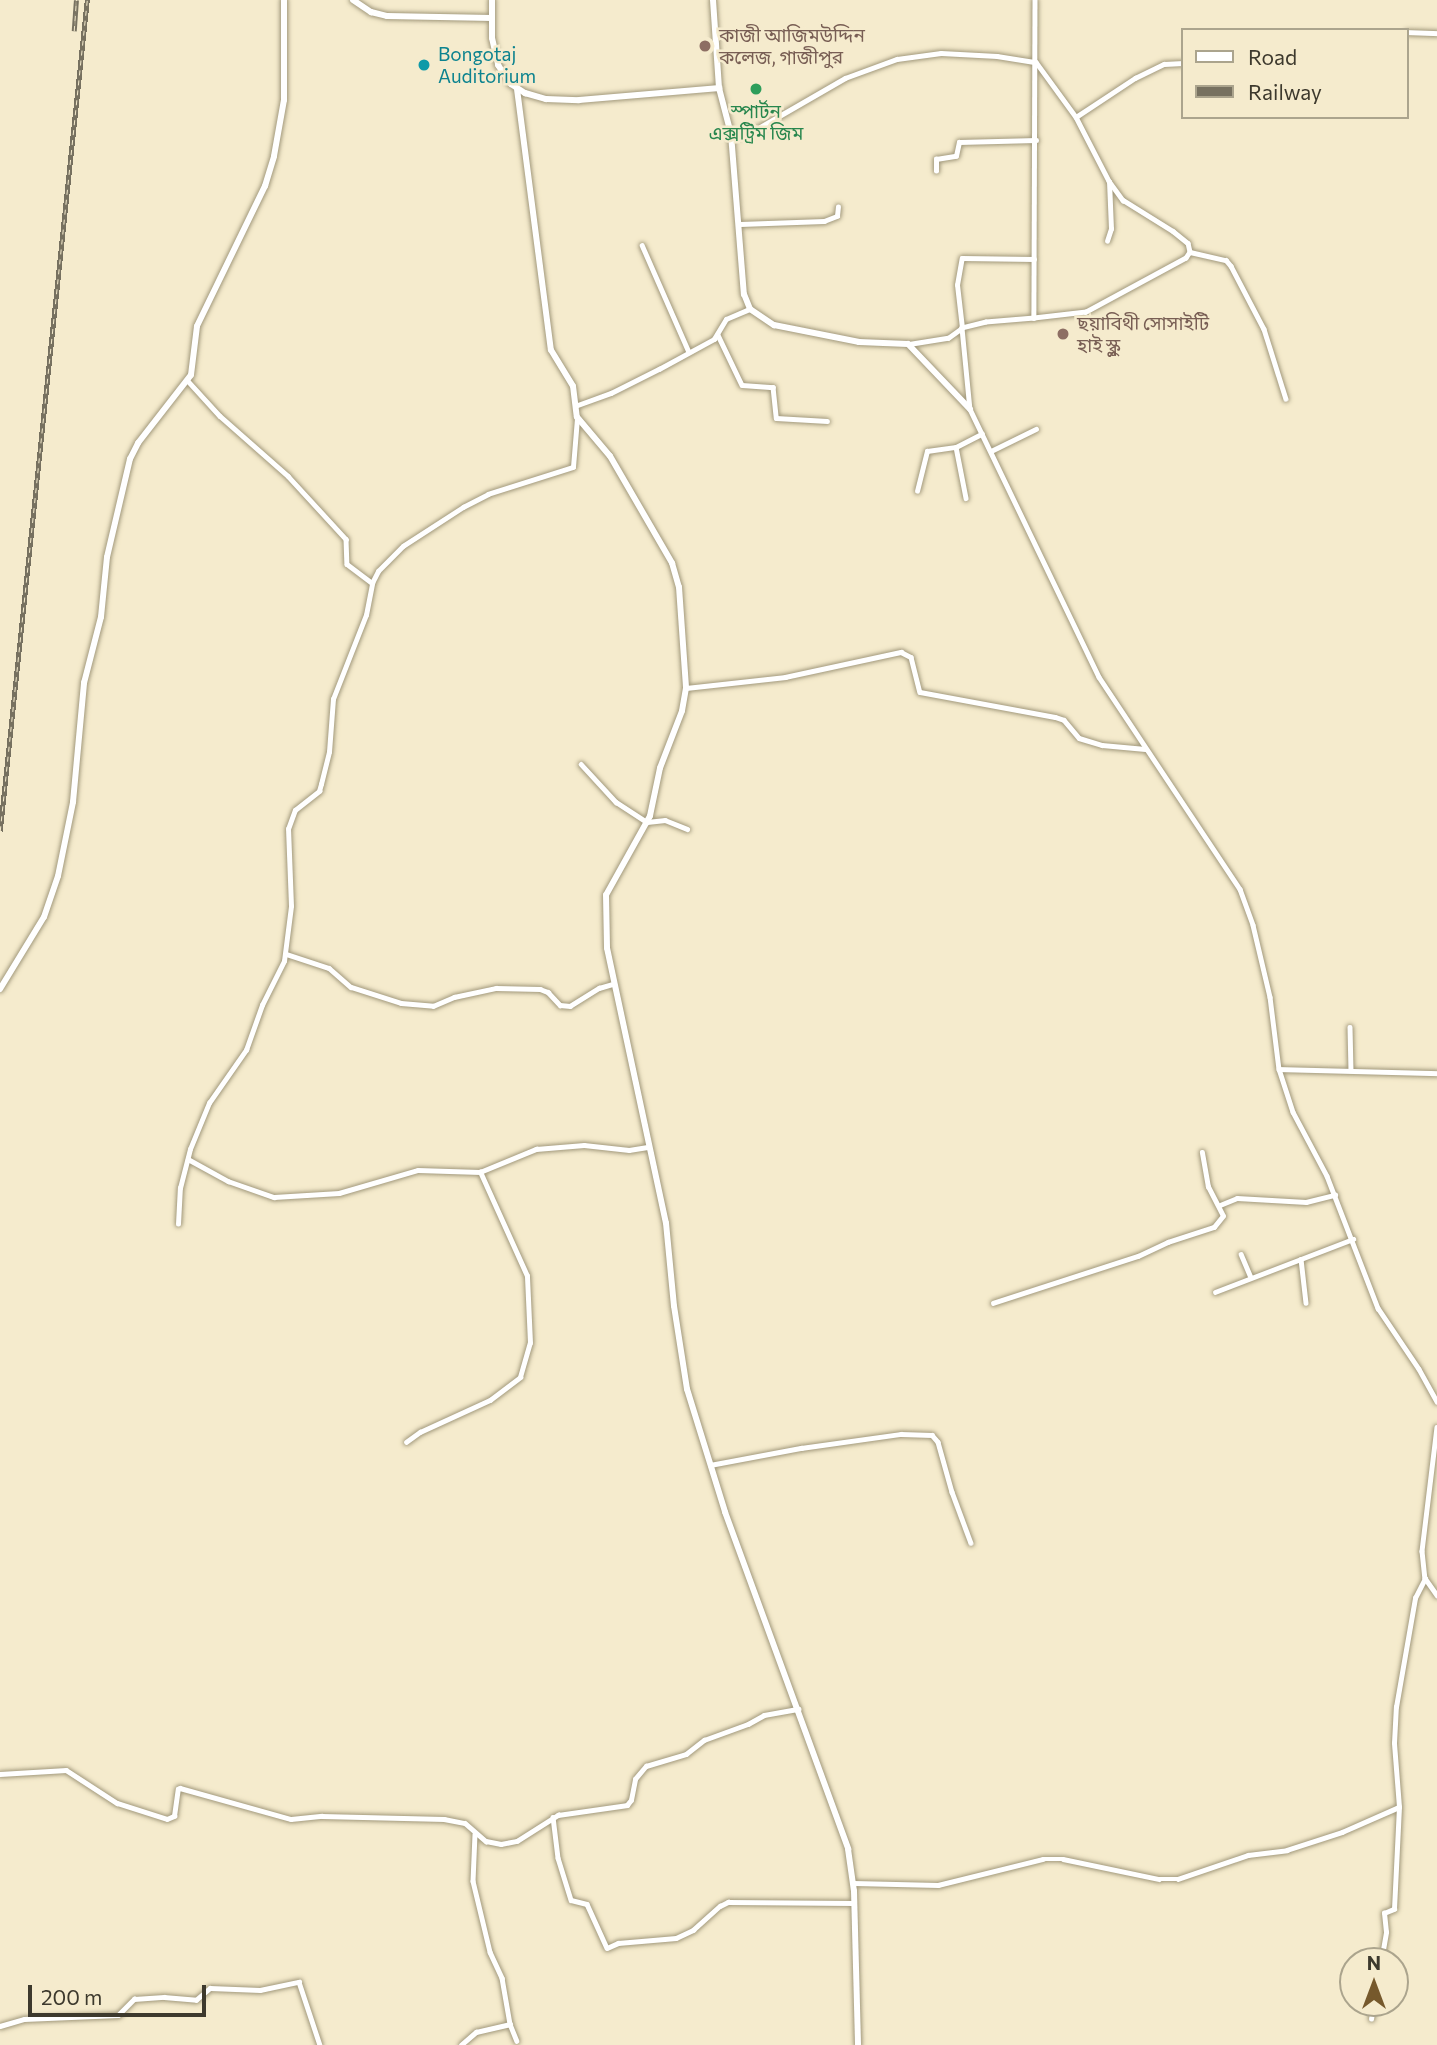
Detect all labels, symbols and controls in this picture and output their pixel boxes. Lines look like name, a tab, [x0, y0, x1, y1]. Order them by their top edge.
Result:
place label: কাজী আজিমউদ্দিন কলেজ, গাজীপুর	[719, 24, 865, 68]
legend	[1182, 28, 1409, 119]
marker: কাজী আজিমউদ্দিন কলেজ, গাজীপুর	[697, 38, 713, 54]
place label: Bongotaj Auditorium	[438, 43, 536, 87]
text: Road	[1248, 44, 1297, 69]
marker: Bongotaj Auditorium	[416, 57, 432, 73]
text: Railway	[1248, 79, 1322, 104]
marker: স্পার্টন এক্সট্রিম জিম	[748, 81, 764, 97]
place label: স্পার্টন এক্সট্রিম জিম	[709, 100, 803, 144]
place label: ছয়াবিথী সোসাইটি হাই স্কুল	[1077, 312, 1209, 356]
marker: ছয়াবিথী সোসাইটি হাই স্কুল	[1055, 326, 1071, 342]
north arrow	[1339, 1947, 1409, 2017]
text: N	[1367, 1951, 1381, 1974]
scale bar	[32, 1972, 210, 2016]
text: 200 m	[41, 1984, 102, 2009]

